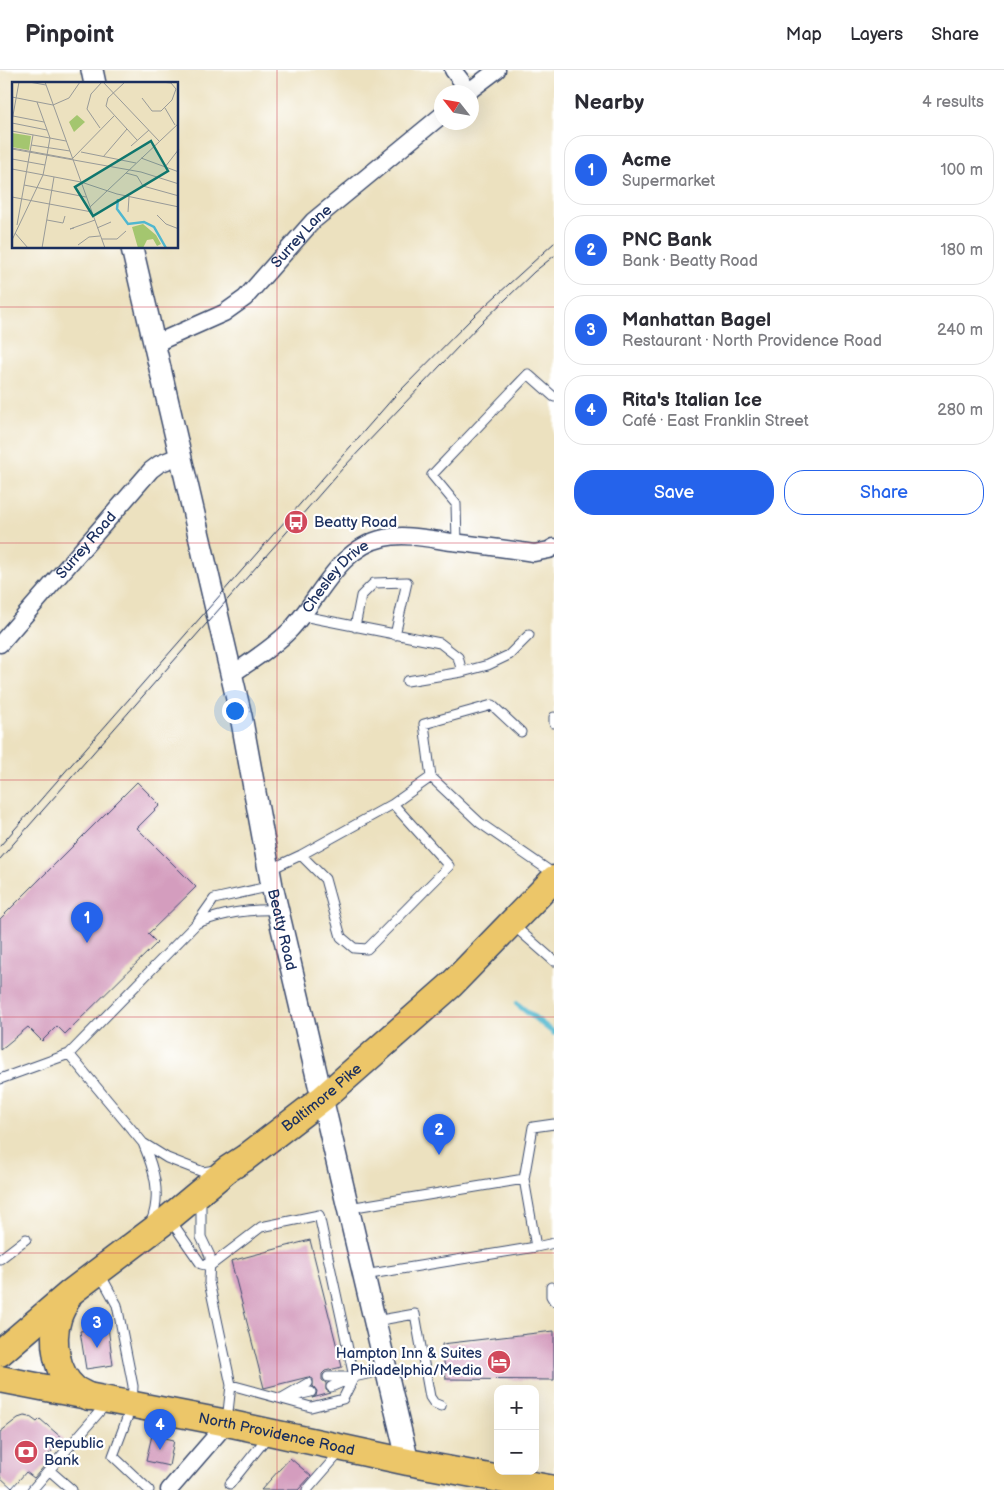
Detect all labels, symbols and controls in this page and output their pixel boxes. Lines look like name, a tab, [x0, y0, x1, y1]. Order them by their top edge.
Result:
text: Pinpoint	[25, 20, 114, 49]
text: Map	[786, 24, 822, 45]
text: Layers	[850, 24, 903, 45]
text: Share	[931, 24, 979, 45]
inset map	[12, 82, 179, 249]
north arrow	[434, 85, 479, 130]
text: Nearby	[574, 90, 644, 115]
text: 4 results	[922, 93, 984, 112]
text: Acme	[622, 149, 671, 172]
text: 1	[588, 161, 594, 180]
text: 100 m	[940, 161, 983, 180]
text: Supermarket	[622, 172, 715, 191]
street label: Surrey Lane	[267, 200, 336, 272]
text: PNC Bank	[622, 229, 712, 252]
text: 2	[586, 241, 596, 260]
text: 180 m	[941, 241, 983, 260]
text: Bank · Beatty Road	[622, 252, 758, 271]
text: Manhattan Bagel	[622, 309, 771, 332]
text: 3	[586, 321, 596, 340]
text: 240 m	[937, 321, 983, 340]
text: Restaurant · North Providence Road	[622, 332, 882, 351]
text: Rita's Italian Ice	[622, 389, 762, 412]
text: 4	[586, 401, 596, 420]
text: 280 m	[937, 401, 983, 420]
text: Café · East Franklin Street	[622, 412, 809, 431]
button: Save	[574, 470, 774, 515]
button: Share	[784, 470, 984, 515]
street label: Surrey Road	[52, 508, 120, 583]
bus stop icon: Beatty Road	[283, 509, 309, 535]
place label: Beatty Road	[314, 513, 397, 532]
street label: Chesley Drive	[298, 535, 372, 617]
your location	[222, 698, 248, 724]
street label: Beatty Road	[263, 887, 301, 972]
pin: 1	[71, 902, 103, 943]
street label: Baltimore Pike	[278, 1059, 366, 1136]
pin: 2	[423, 1114, 455, 1155]
pin: 3	[81, 1307, 113, 1348]
place label: Hampton Inn & Suites Philadelphia/Media	[336, 1344, 483, 1380]
hotel icon: Hampton Inn & Suites Philadelphia/Media	[486, 1349, 512, 1375]
map controls	[494, 1385, 539, 1475]
button: +	[494, 1385, 539, 1430]
street label: North Providence Road	[197, 1408, 357, 1460]
pin: 4	[144, 1409, 176, 1450]
button: −	[494, 1430, 539, 1475]
place label: Republic Bank	[44, 1434, 104, 1470]
bank icon: Republic Bank	[13, 1439, 39, 1465]

